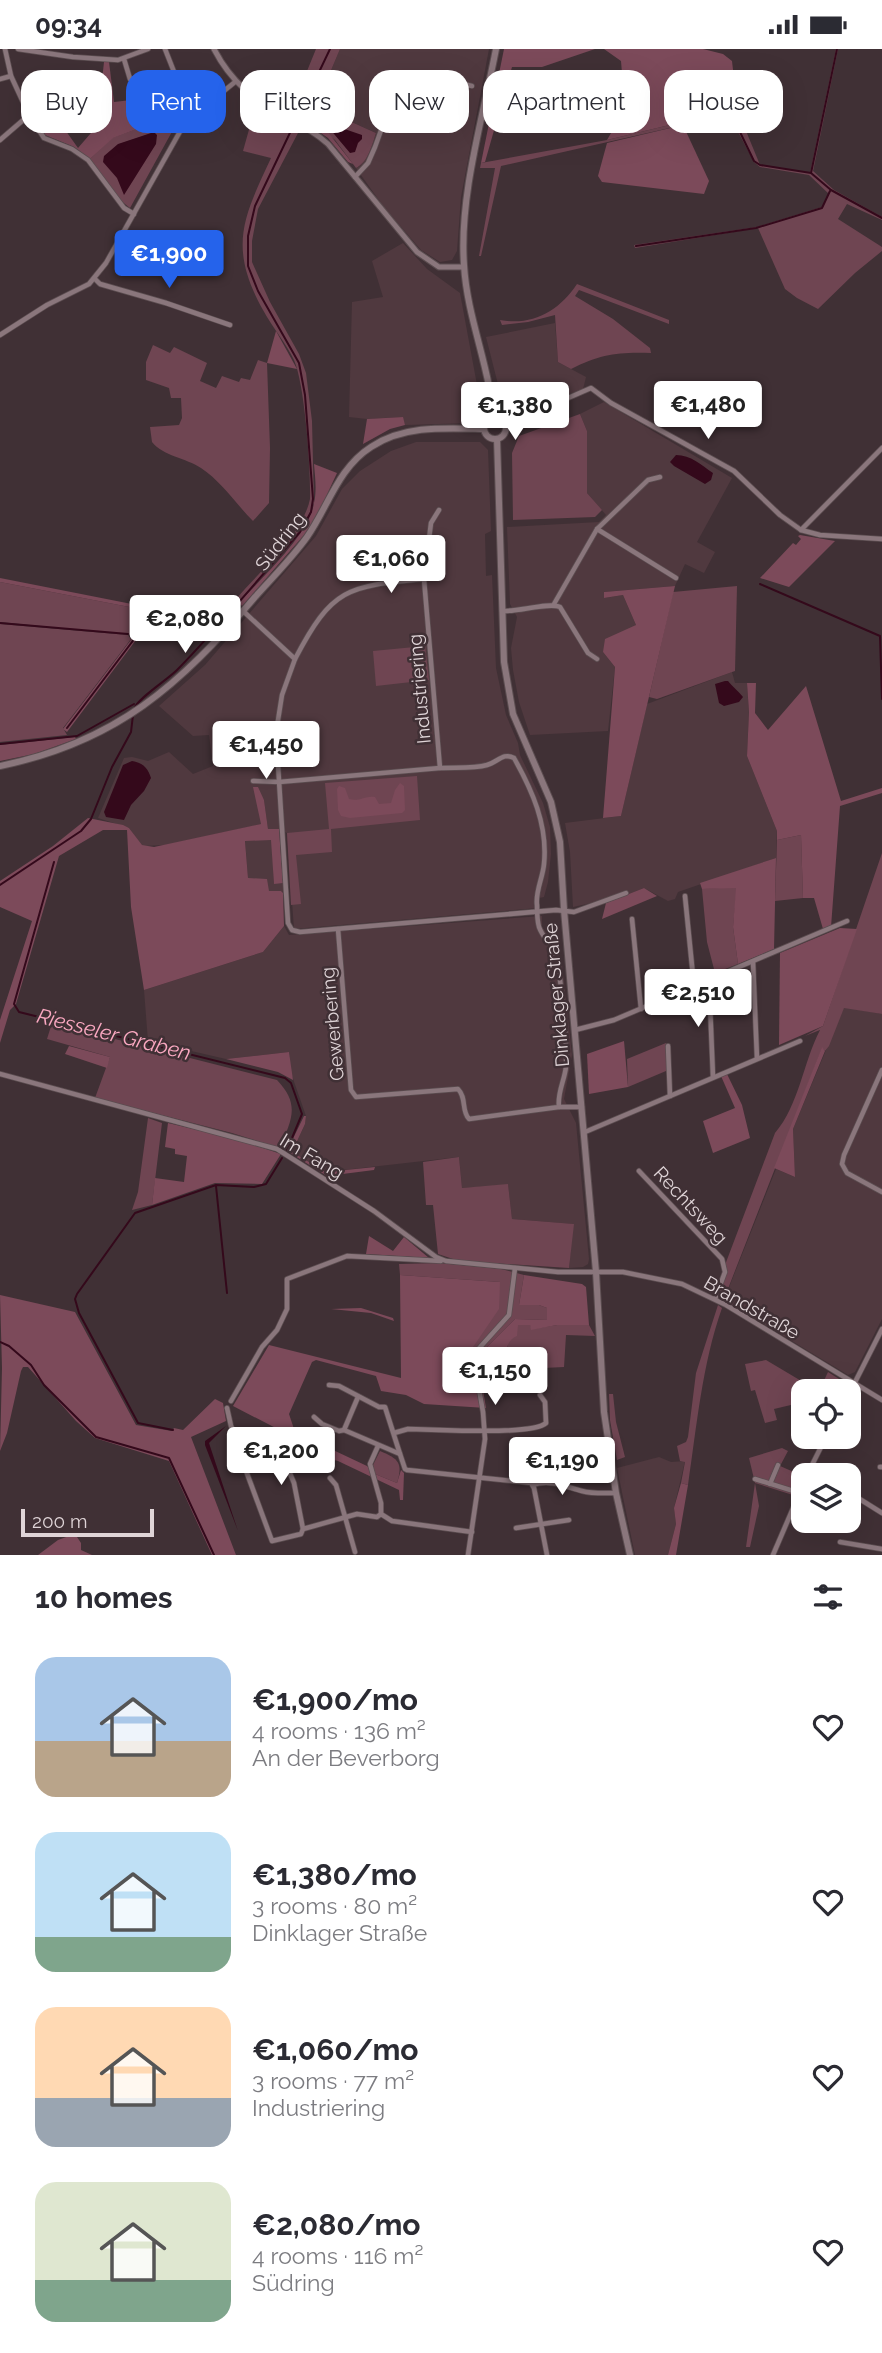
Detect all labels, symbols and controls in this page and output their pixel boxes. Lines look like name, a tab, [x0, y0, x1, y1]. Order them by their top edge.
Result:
text: 09:34	[35, 10, 102, 40]
chip: Buy	[21, 70, 112, 133]
chip: Rent	[126, 70, 226, 133]
chip: Filters	[240, 70, 355, 133]
chip: New	[369, 70, 469, 133]
chip: Apartment	[483, 70, 650, 133]
chip: House	[664, 70, 783, 133]
pin: €1,900	[112, 231, 226, 290]
text: €1,900	[131, 239, 207, 266]
pin: €1,480	[651, 381, 765, 441]
pin: €1,380	[458, 383, 572, 442]
text: €1,480	[670, 390, 746, 417]
text: €1,380	[477, 391, 553, 418]
street label: Südring	[250, 507, 310, 575]
pin: €1,060	[334, 535, 448, 595]
text: €1,060	[352, 544, 430, 571]
pin: €2,080	[128, 595, 242, 655]
text: €2,080	[146, 604, 224, 631]
street label: Industriering	[403, 633, 435, 745]
pin: €1,450	[209, 721, 323, 781]
text: €1,450	[228, 730, 304, 757]
street label: Dinklager Straße	[539, 922, 573, 1068]
street label: Gewerbering	[316, 966, 348, 1082]
pin: €2,510	[641, 969, 755, 1029]
text: €2,510	[661, 978, 735, 1005]
water label: Riesseler Graben	[34, 1003, 194, 1065]
street label: Im Fang	[276, 1129, 348, 1183]
street label: Rechtsweg	[650, 1162, 732, 1248]
street label: Brandstraße	[700, 1271, 804, 1343]
pin: €1,150	[438, 1347, 552, 1407]
text: €1,150	[458, 1356, 532, 1383]
map controls	[791, 1379, 861, 1533]
button: locate	[791, 1379, 861, 1449]
pin: €1,200	[224, 1427, 338, 1487]
text: €1,200	[243, 1436, 319, 1463]
pin: €1,190	[505, 1437, 619, 1497]
text: €1,190	[525, 1446, 599, 1473]
button: layers	[791, 1463, 861, 1533]
scale bar	[21, 1506, 154, 1538]
text: 200 m	[32, 1510, 87, 1532]
icon: filters	[809, 1578, 847, 1616]
text: 10 homes	[35, 1580, 172, 1615]
text: €1,900/mo	[252, 1682, 418, 1717]
icon: home	[91, 1685, 175, 1769]
icon: heart	[809, 1708, 847, 1746]
text: 4 rooms · 136 m²	[252, 1717, 426, 1744]
text: An der Beverborg	[252, 1744, 440, 1771]
text: €1,380/mo	[252, 1857, 417, 1892]
icon: home	[91, 1860, 175, 1944]
icon: heart	[809, 1883, 847, 1921]
text: 3 rooms · 80 m²	[252, 1892, 417, 1919]
text: Dinklager Straße	[252, 1919, 427, 1946]
text: €1,060/mo	[252, 2032, 419, 2067]
icon: home	[91, 2035, 175, 2119]
icon: heart	[809, 2058, 847, 2096]
text: 3 rooms · 77 m²	[252, 2067, 414, 2094]
text: Industriering	[252, 2094, 385, 2121]
text: €2,080/mo	[252, 2207, 421, 2242]
icon: home	[91, 2210, 175, 2294]
icon: heart	[809, 2233, 847, 2271]
text: 4 rooms · 116 m²	[252, 2242, 423, 2269]
text: Südring	[252, 2269, 335, 2296]

